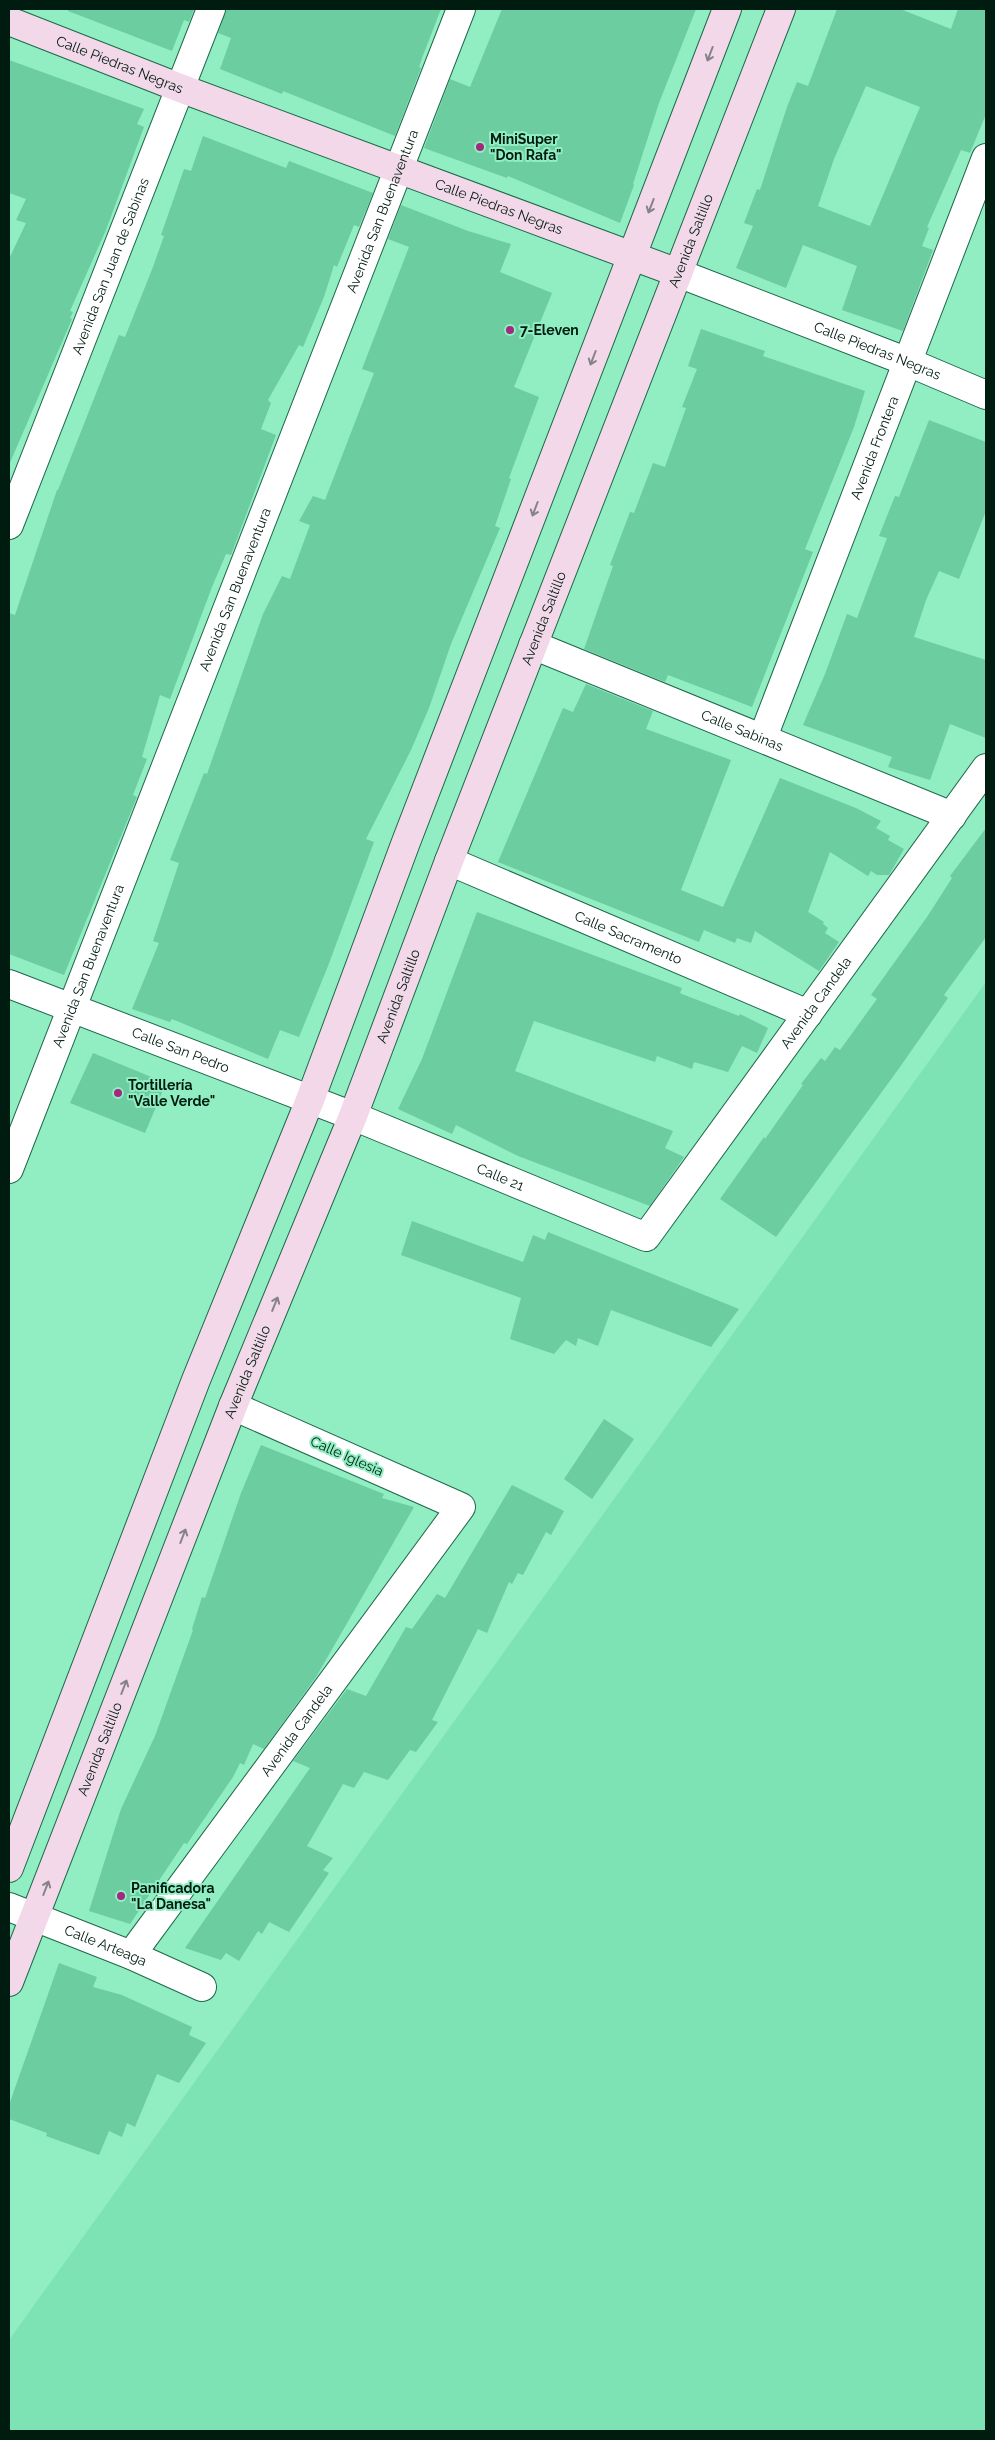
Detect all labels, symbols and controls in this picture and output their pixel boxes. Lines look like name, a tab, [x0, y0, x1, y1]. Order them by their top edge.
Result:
street label: Calle Piedras Negras	[54, 32, 186, 97]
one-way arrow	[704, 46, 714, 61]
street label: Avenida San Buenaventura	[343, 127, 421, 295]
place label: MiniSuper "Don Rafa"	[490, 131, 561, 163]
marker: MiniSuper "Don Rafa"	[474, 141, 486, 153]
street label: Avenida San Juan de Sabinas	[69, 175, 152, 357]
street label: Calle Piedras Negras	[433, 175, 565, 238]
street label: Avenida Saltillo	[665, 192, 716, 290]
one-way arrow	[646, 198, 655, 213]
street label: Calle Piedras Negras	[812, 318, 944, 383]
place label: 7-Eleven	[520, 322, 579, 338]
marker: 7-Eleven	[504, 324, 516, 336]
one-way arrow	[588, 349, 597, 365]
street label: Avenida Frontera	[847, 394, 902, 502]
one-way arrow	[529, 501, 539, 516]
street label: Avenida San Buenaventura	[196, 505, 274, 673]
street label: Avenida Saltillo	[518, 569, 569, 667]
street label: Calle Sabinas	[699, 707, 786, 754]
street label: Avenida San Buenaventura	[49, 882, 127, 1050]
street label: Calle Sacramento	[572, 908, 684, 967]
street label: Avenida Saltillo	[373, 947, 423, 1045]
street label: Avenida Candela	[777, 954, 855, 1052]
street label: Calle San Pedro	[130, 1024, 232, 1076]
place label: Tortillería "Valle Verde"	[128, 1077, 215, 1109]
marker: Tortillería "Valle Verde"	[112, 1087, 124, 1099]
street label: Calle 21	[474, 1160, 527, 1194]
one-way arrow	[271, 1297, 281, 1312]
street label: Avenida Saltillo	[221, 1323, 274, 1421]
street label: Calle Iglesia	[308, 1433, 386, 1479]
one-way arrow	[178, 1529, 188, 1544]
one-way arrow	[120, 1680, 129, 1696]
street label: Avenida Candela	[258, 1682, 335, 1779]
street label: Avenida Saltillo	[74, 1700, 125, 1798]
place label: Panificadora "La Danesa"	[131, 1880, 215, 1912]
one-way arrow	[42, 1881, 51, 1896]
marker: Panificadora "La Danesa"	[115, 1890, 127, 1902]
street label: Calle Arteaga	[62, 1922, 149, 1969]

